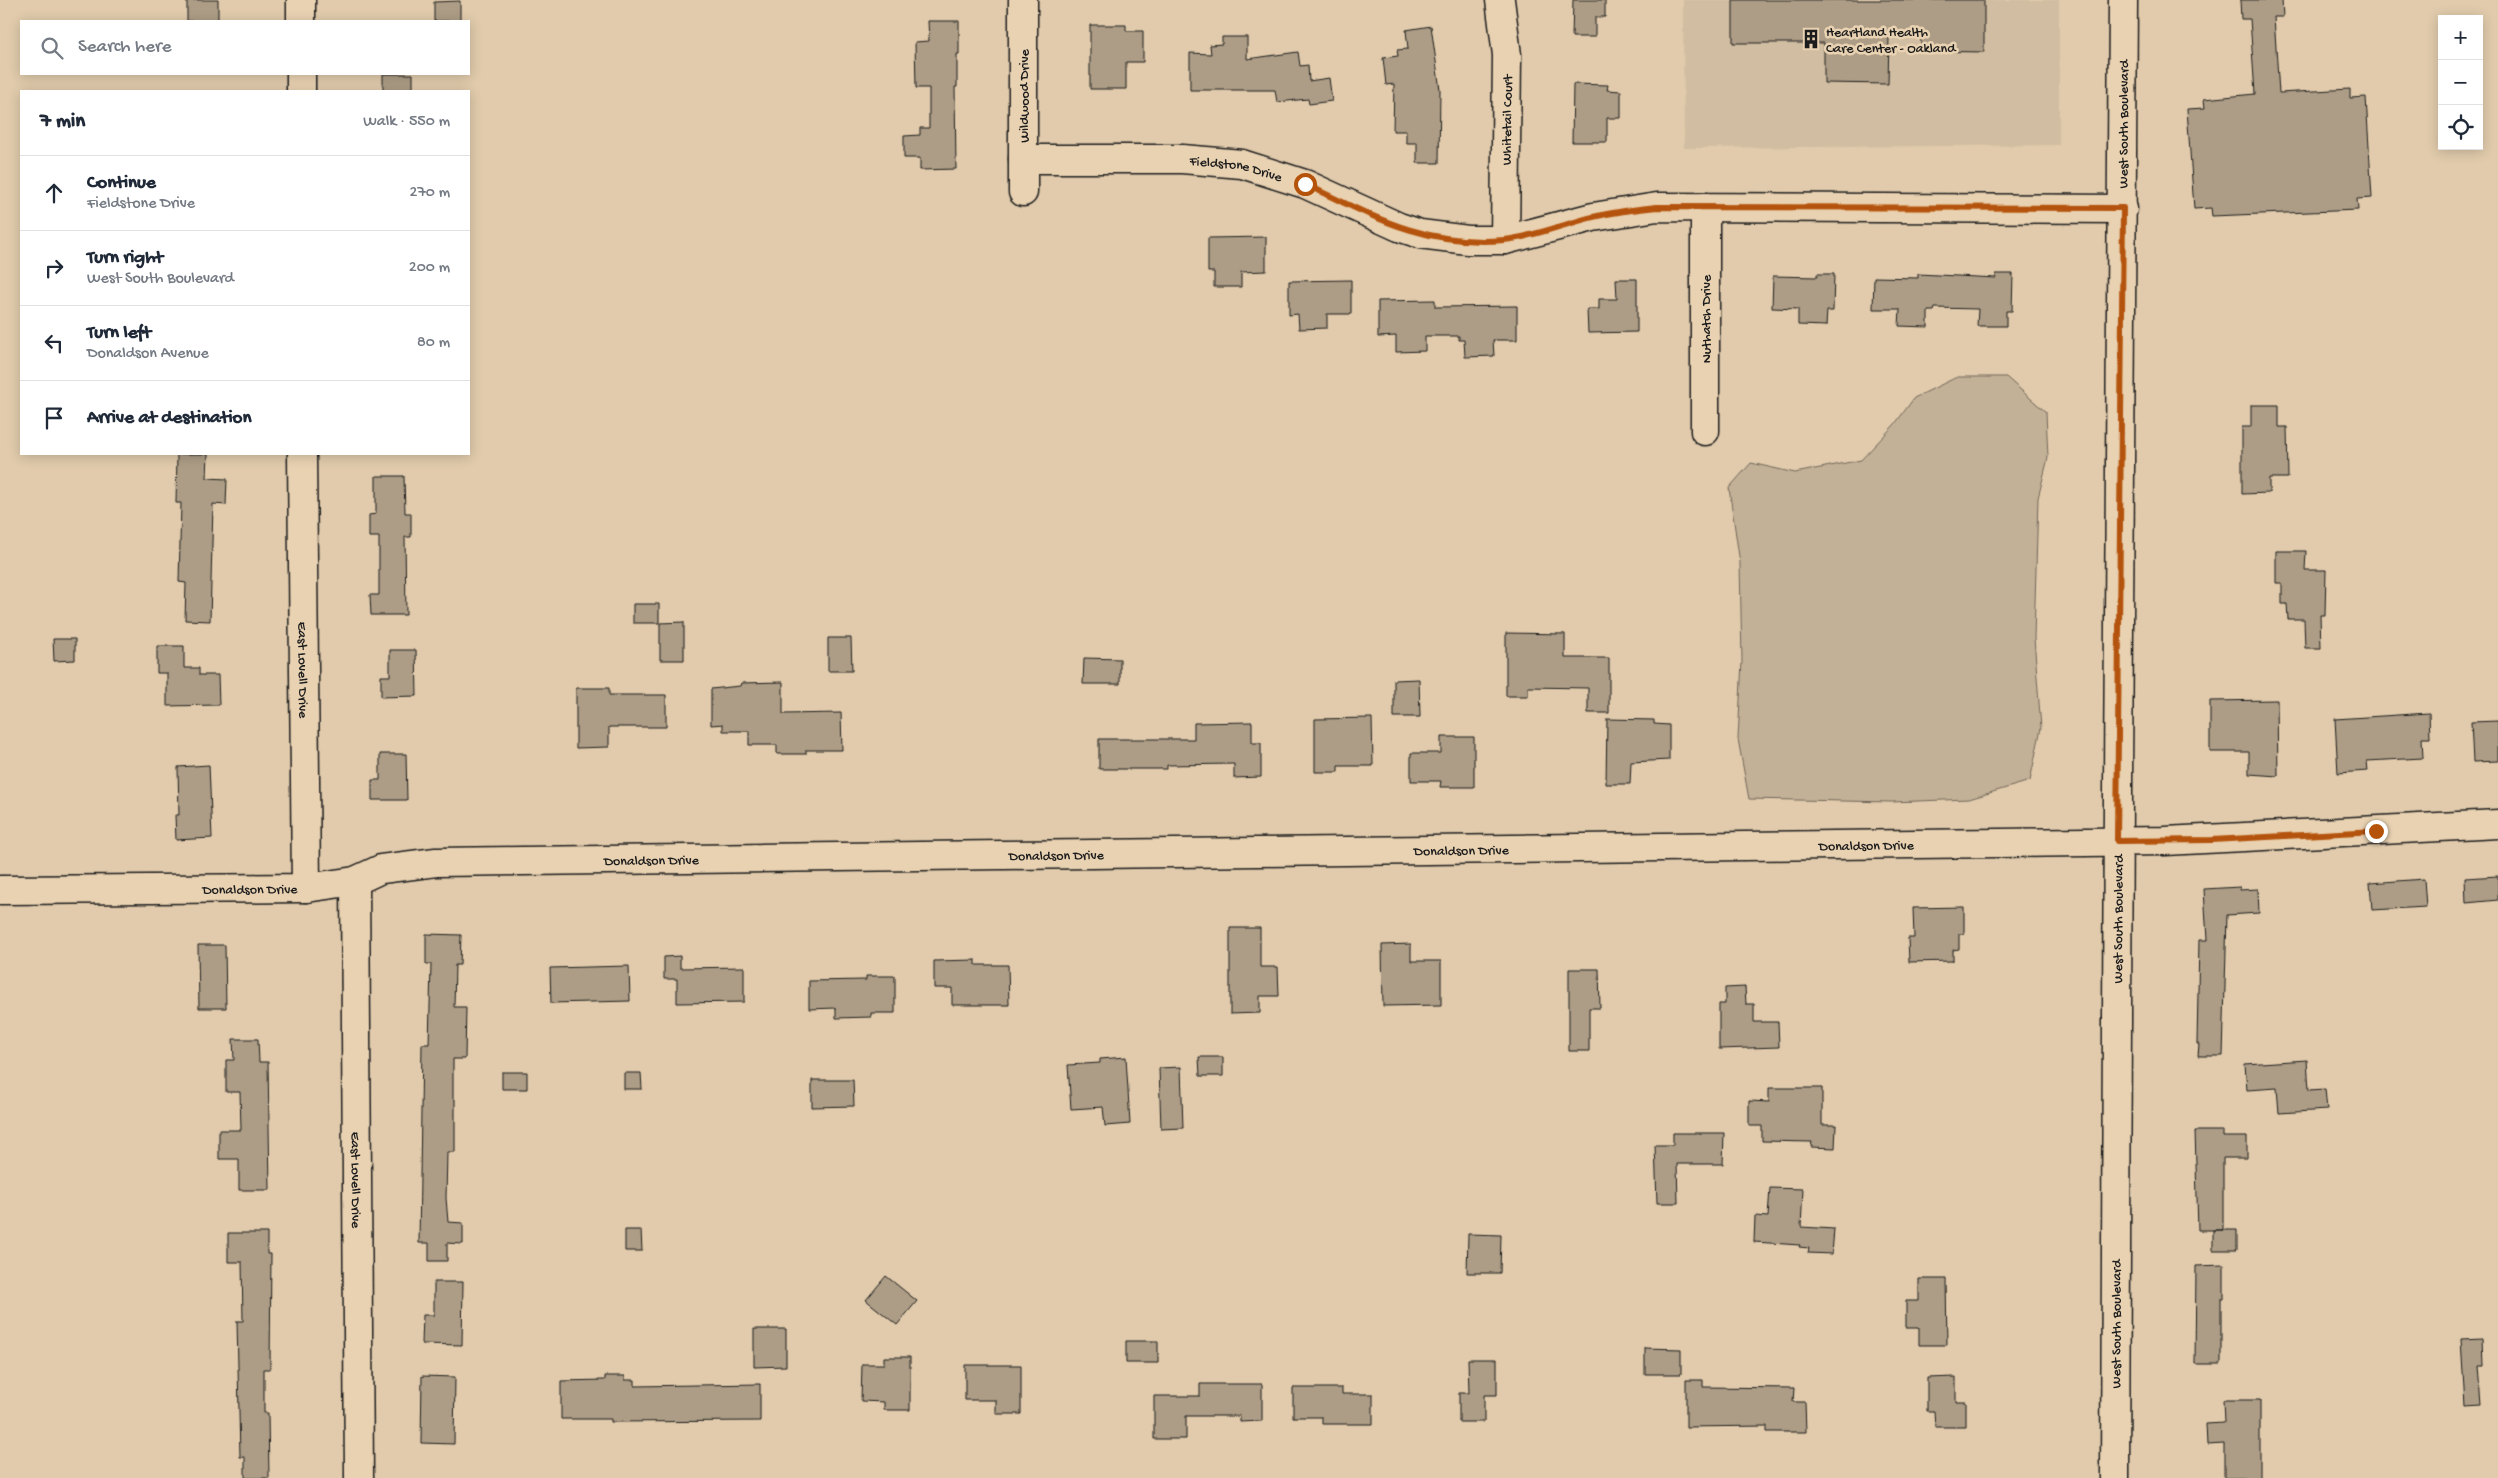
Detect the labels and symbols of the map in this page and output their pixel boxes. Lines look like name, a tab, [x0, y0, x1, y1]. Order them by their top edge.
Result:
place label: Heartland Health Care Center - Oakland	[1826, 25, 1957, 58]
building icon: Heartland Health Care Center - Oakland	[1800, 28, 1822, 50]
street label: Wildwood Drive	[1017, 48, 1034, 143]
street label: West South Boulevard	[2116, 58, 2134, 189]
street label: Whitetail Court	[1499, 73, 1518, 165]
street label: Fieldstone Drive	[1188, 154, 1285, 187]
route start	[1294, 173, 1317, 196]
street label: Nuthatch Drive	[1699, 274, 1716, 363]
street label: East Lovell Drive	[293, 622, 310, 719]
route end	[2365, 820, 2388, 843]
street label: Donaldson Drive	[1818, 838, 1915, 856]
street label: Donaldson Drive	[1413, 843, 1510, 861]
street label: Donaldson Drive	[1008, 848, 1105, 866]
street label: Donaldson Drive	[603, 853, 700, 871]
street label: West South Boulevard	[2111, 853, 2128, 983]
street label: Donaldson Drive	[201, 882, 298, 900]
street label: East Lovell Drive	[346, 1132, 363, 1229]
street label: West South Boulevard	[2109, 1258, 2126, 1388]

